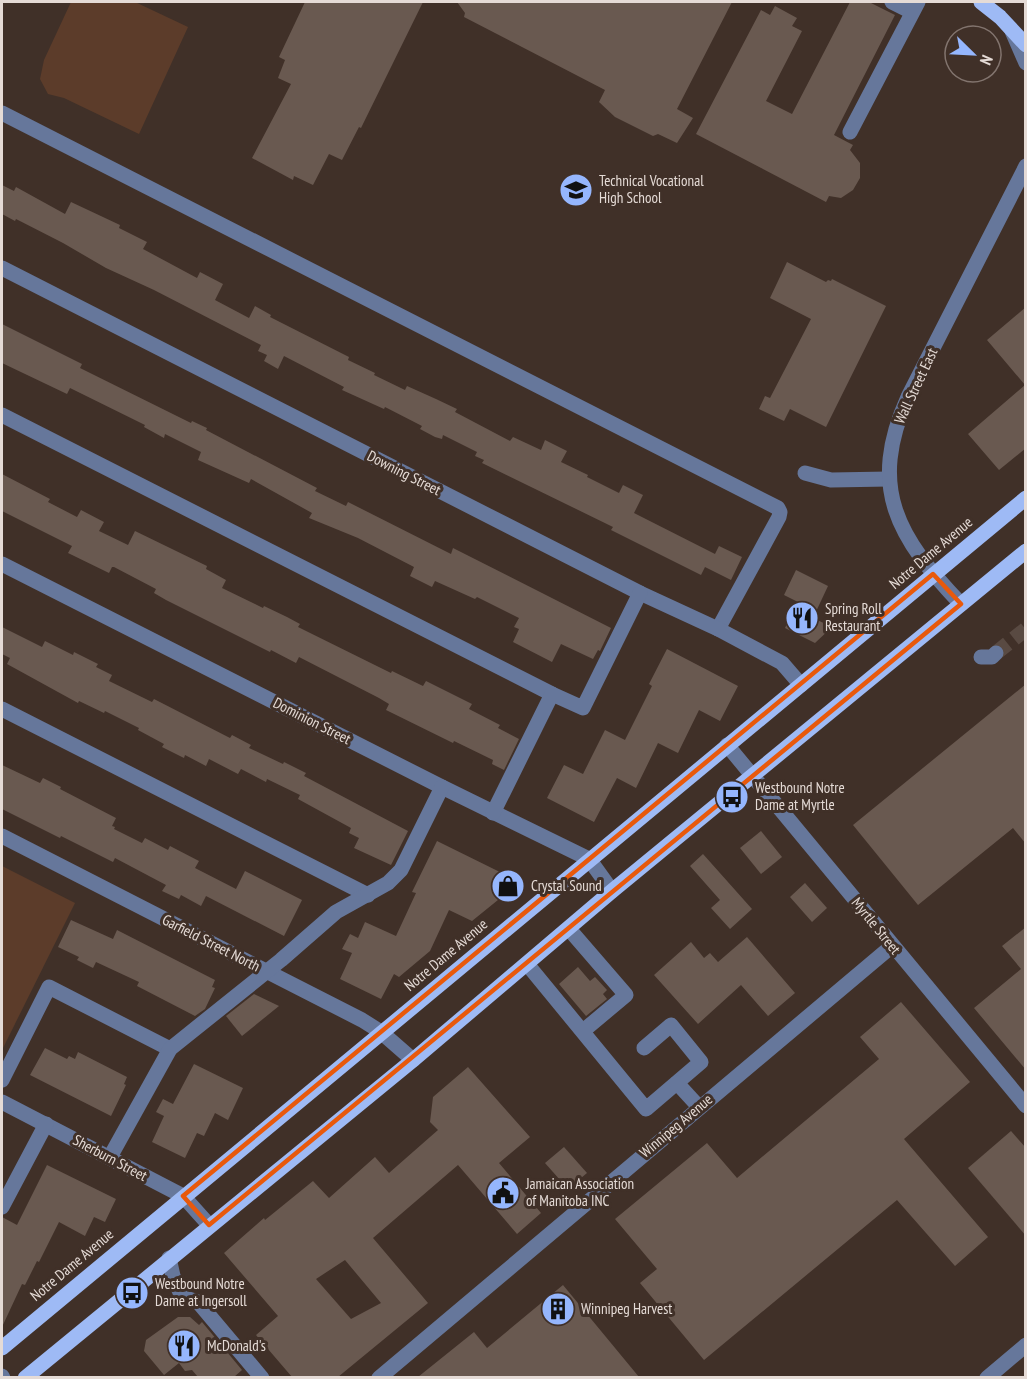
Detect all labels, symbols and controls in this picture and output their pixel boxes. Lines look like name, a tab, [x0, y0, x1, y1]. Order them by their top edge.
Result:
north arrow	[943, 24, 1003, 84]
text: N	[976, 52, 998, 68]
place label: Technical Vocational High School	[599, 171, 704, 207]
school or university icon: Technical Vocational High School	[558, 172, 594, 208]
street label: Wall Street East	[890, 345, 941, 427]
street label: Downing Street	[364, 446, 444, 499]
street label: Notre Dame Avenue	[885, 512, 976, 593]
place label: Spring Roll Restaurant	[825, 599, 882, 635]
restaurant icon: Spring Roll Restaurant	[784, 600, 820, 636]
street label: Dominion Street	[270, 693, 354, 748]
place label: Westbound Notre Dame at Myrtle	[755, 778, 845, 814]
bus stop icon: Westbound Notre Dame at Myrtle	[714, 779, 750, 815]
shop icon: Crystal Sound	[490, 868, 526, 904]
place label: Crystal Sound	[531, 876, 602, 895]
street label: Myrtle Street	[848, 893, 905, 958]
street label: Garfield Street North	[159, 910, 263, 975]
street label: Notre Dame Avenue	[400, 914, 491, 995]
street label: Winnipeg Avenue	[635, 1090, 716, 1162]
street label: Sherburn Street	[70, 1130, 151, 1185]
place label: Jamaican Association of Manitoba INC	[525, 1174, 634, 1210]
public building icon: Jamaican Association of Manitoba INC	[485, 1175, 521, 1211]
street label: Notre Dame Avenue	[26, 1224, 117, 1305]
place label: Westbound Notre Dame at Ingersoll	[155, 1274, 247, 1310]
bus stop icon: Westbound Notre Dame at Ingersoll	[114, 1275, 150, 1311]
building icon: Winnipeg Harvest	[540, 1291, 576, 1327]
place label: Winnipeg Harvest	[581, 1299, 672, 1318]
restaurant icon: McDonald's	[166, 1328, 202, 1364]
place label: McDonald's	[207, 1336, 266, 1355]

